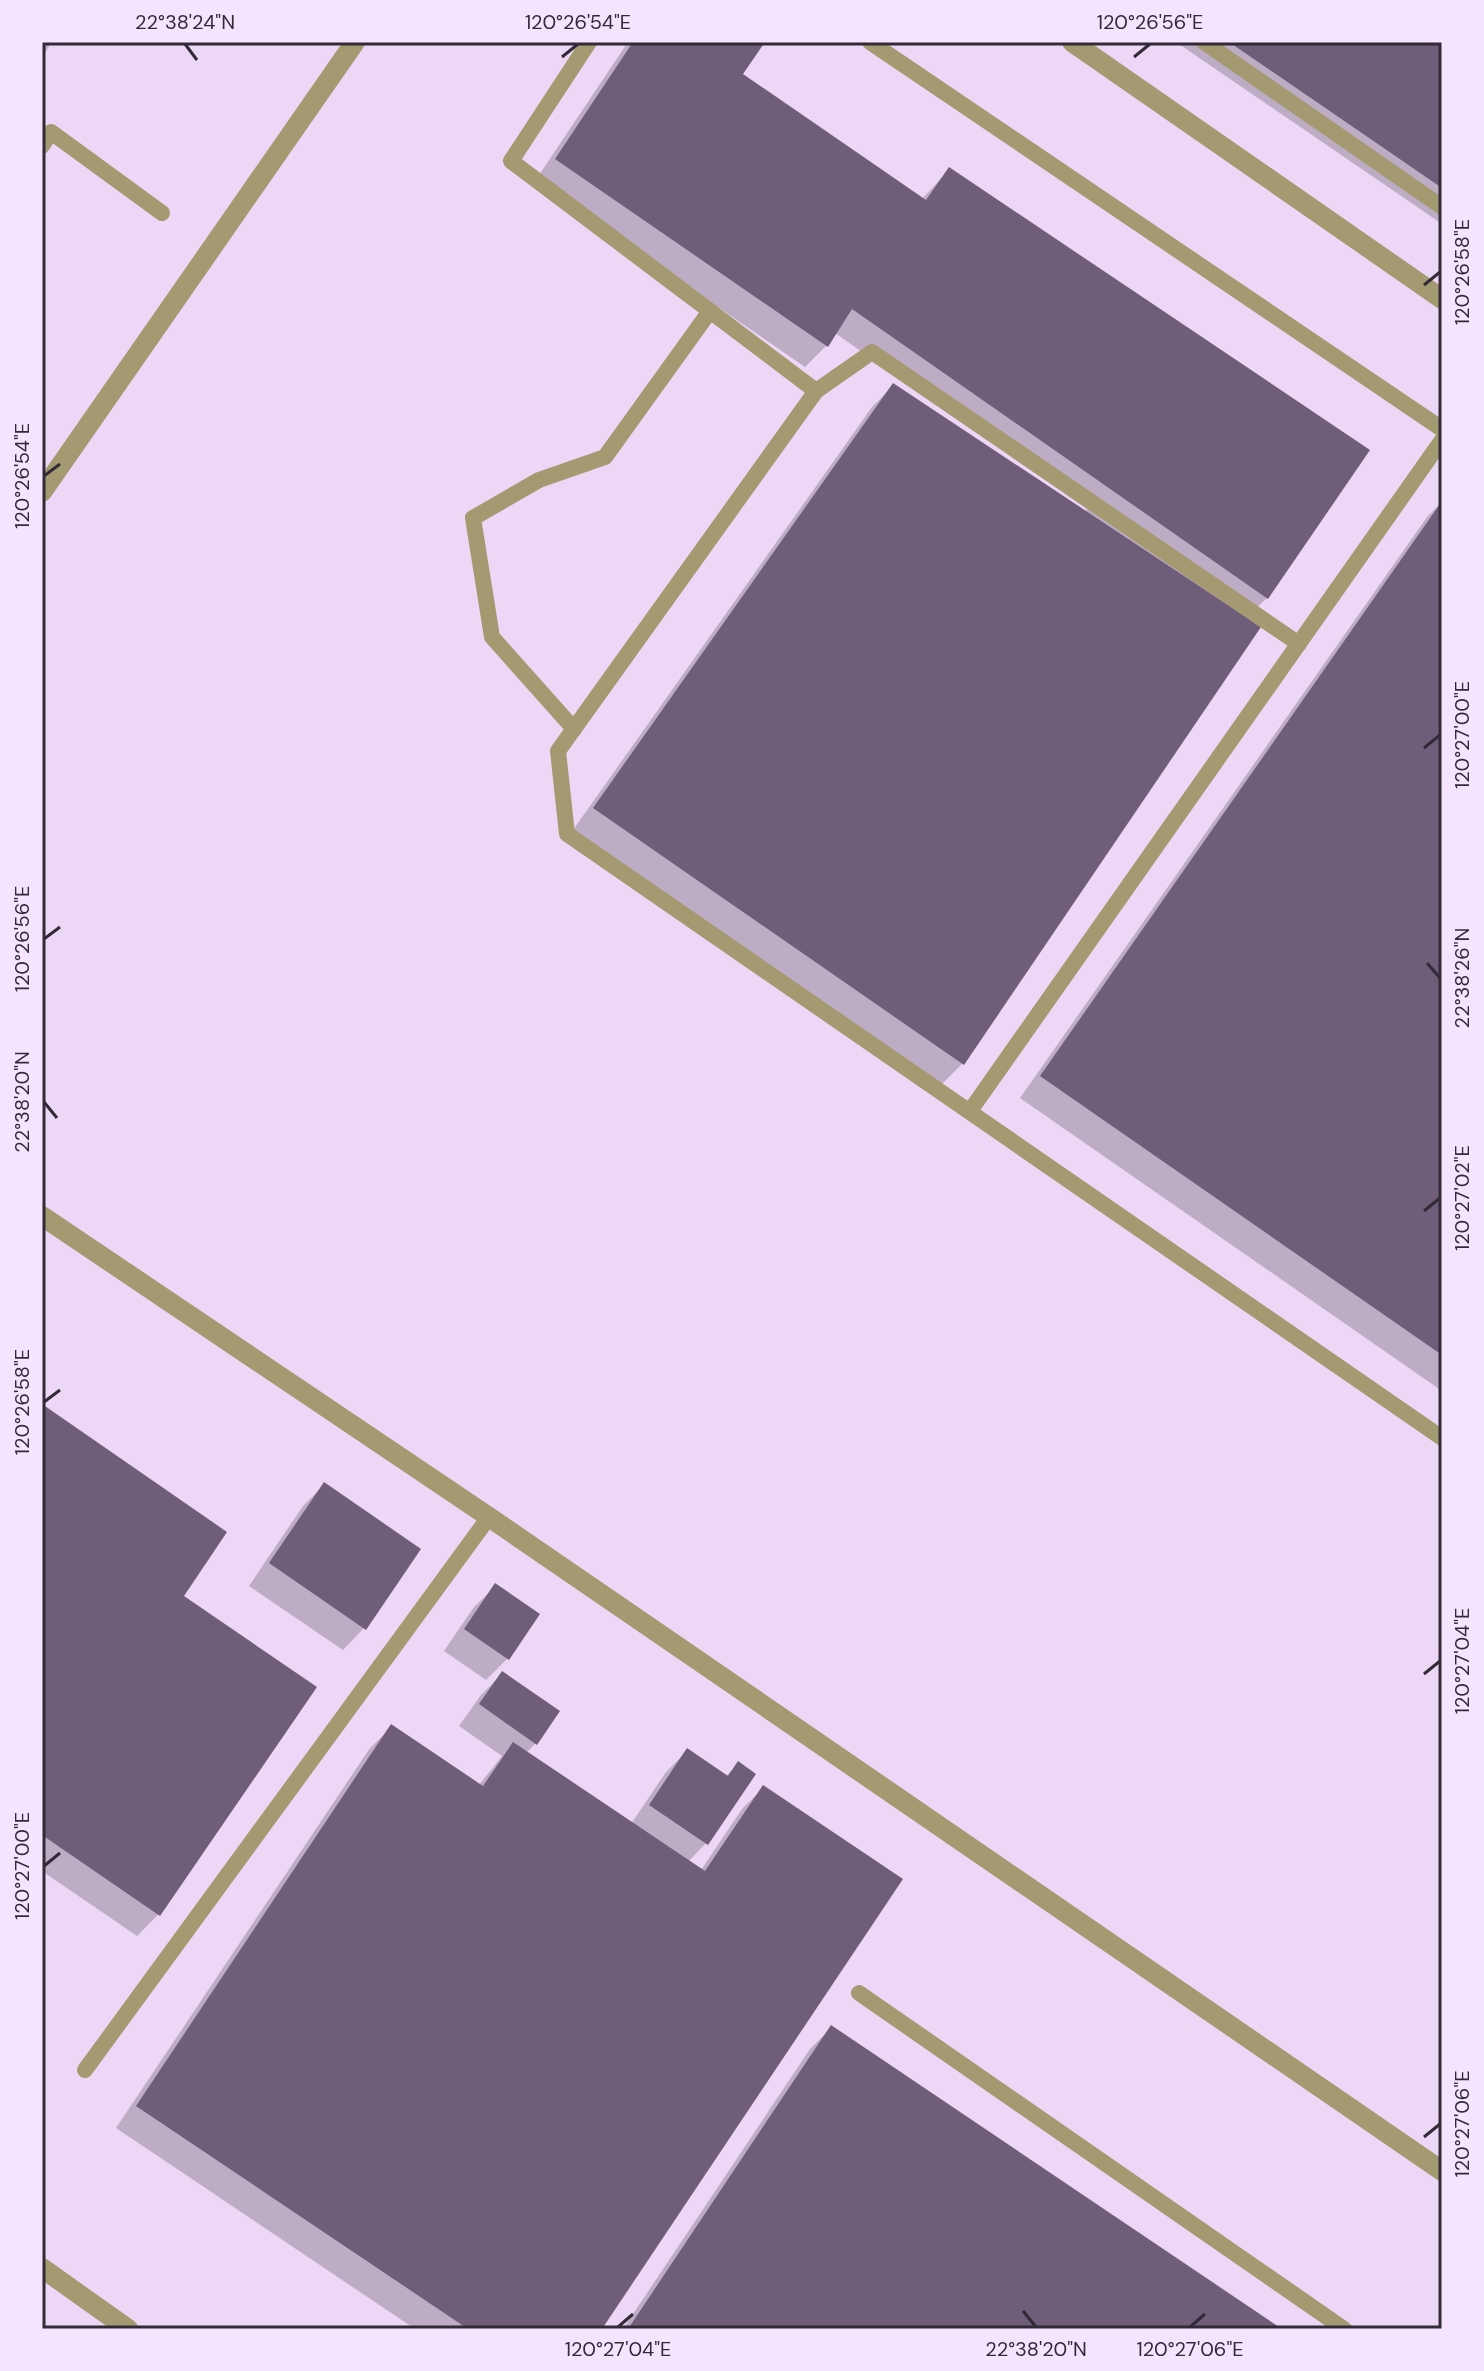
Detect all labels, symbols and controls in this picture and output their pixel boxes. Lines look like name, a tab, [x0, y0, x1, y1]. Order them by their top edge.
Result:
text: 22°38'24"N	[135, 9, 235, 35]
text: 120°26'54"E	[525, 9, 631, 35]
text: 120°26'56"E	[1097, 9, 1203, 35]
text: 120°26'58"E	[1449, 219, 1475, 325]
text: 120°26'54"E	[9, 423, 35, 529]
text: 120°27'00"E	[1449, 681, 1475, 789]
text: 120°26'56"E	[9, 886, 35, 992]
text: 22°38'26"N	[1449, 928, 1475, 1028]
text: 22°38'20"N	[9, 1051, 35, 1153]
text: 120°27'02"E	[1449, 1145, 1475, 1251]
text: 120°26'58"E	[9, 1349, 35, 1455]
text: 120°27'04"E	[1449, 1608, 1475, 1714]
text: 120°27'00"E	[9, 1812, 35, 1920]
text: 120°27'06"E	[1449, 2070, 1475, 2178]
text: 120°27'04"E	[565, 2336, 671, 2362]
text: 22°38'20"N	[985, 2336, 1087, 2362]
text: 120°27'06"E	[1136, 2336, 1244, 2362]

